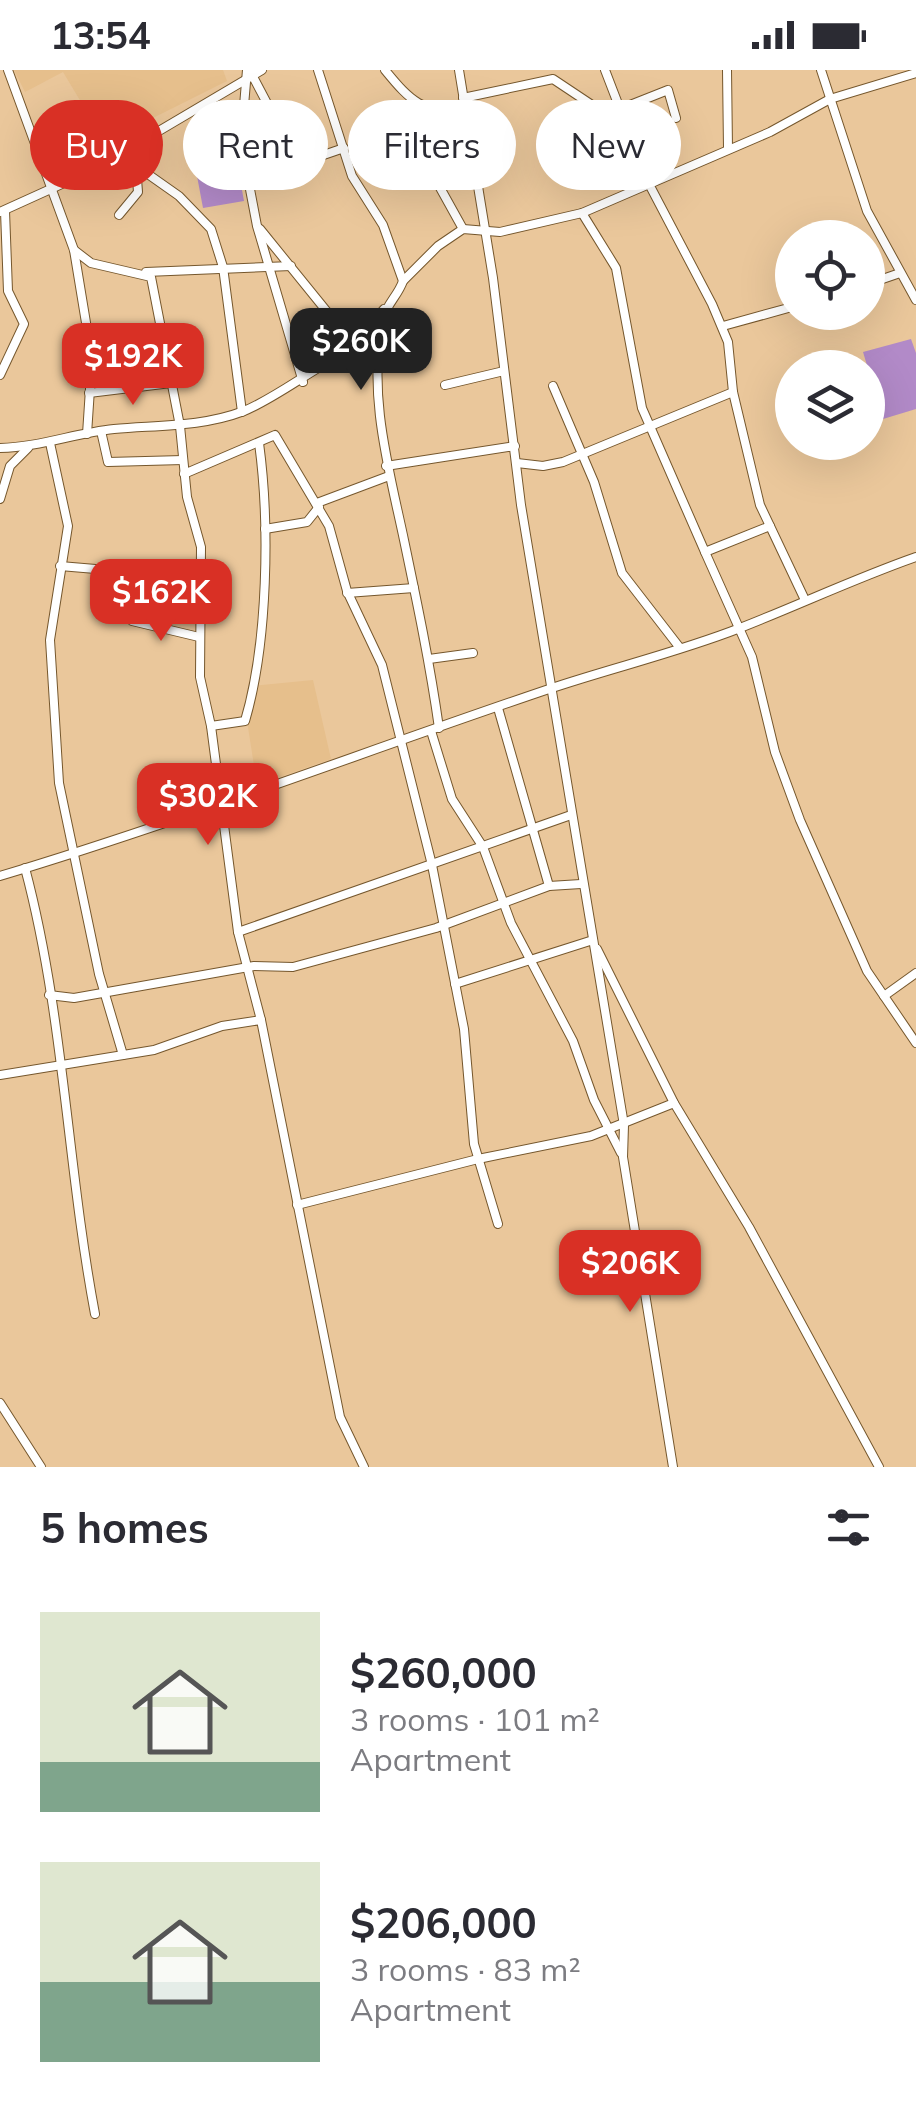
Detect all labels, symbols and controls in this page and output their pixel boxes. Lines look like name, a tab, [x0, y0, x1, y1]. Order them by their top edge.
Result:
text: 13:54	[50, 11, 151, 59]
chip: Buy	[30, 100, 163, 190]
chip: Rent	[183, 100, 328, 190]
chip: Filters	[348, 100, 516, 190]
chip: New	[536, 100, 681, 190]
map controls	[775, 220, 885, 460]
button: locate	[775, 220, 885, 330]
pin: $260K	[291, 308, 431, 393]
text: $260K	[312, 320, 410, 360]
pin: $192K	[63, 323, 203, 408]
text: $192K	[84, 335, 182, 375]
button: layers	[775, 350, 885, 460]
pin: $162K	[91, 559, 231, 644]
text: $162K	[112, 571, 210, 611]
pin: $302K	[138, 763, 278, 848]
text: $302K	[159, 775, 257, 815]
pin: $206K	[560, 1230, 700, 1315]
text: $206K	[581, 1242, 679, 1282]
icon: filters	[821, 1500, 876, 1555]
text: 5 homes	[40, 1501, 209, 1554]
text: $260,000	[350, 1646, 537, 1699]
icon: home	[120, 1652, 240, 1772]
text: 3 rooms · 101 m²	[350, 1699, 600, 1739]
text: Apartment	[350, 1739, 511, 1779]
text: $206,000	[350, 1896, 537, 1949]
icon: home	[120, 1902, 240, 2022]
text: 3 rooms · 83 m²	[350, 1949, 581, 1989]
text: Apartment	[350, 1989, 511, 2029]

